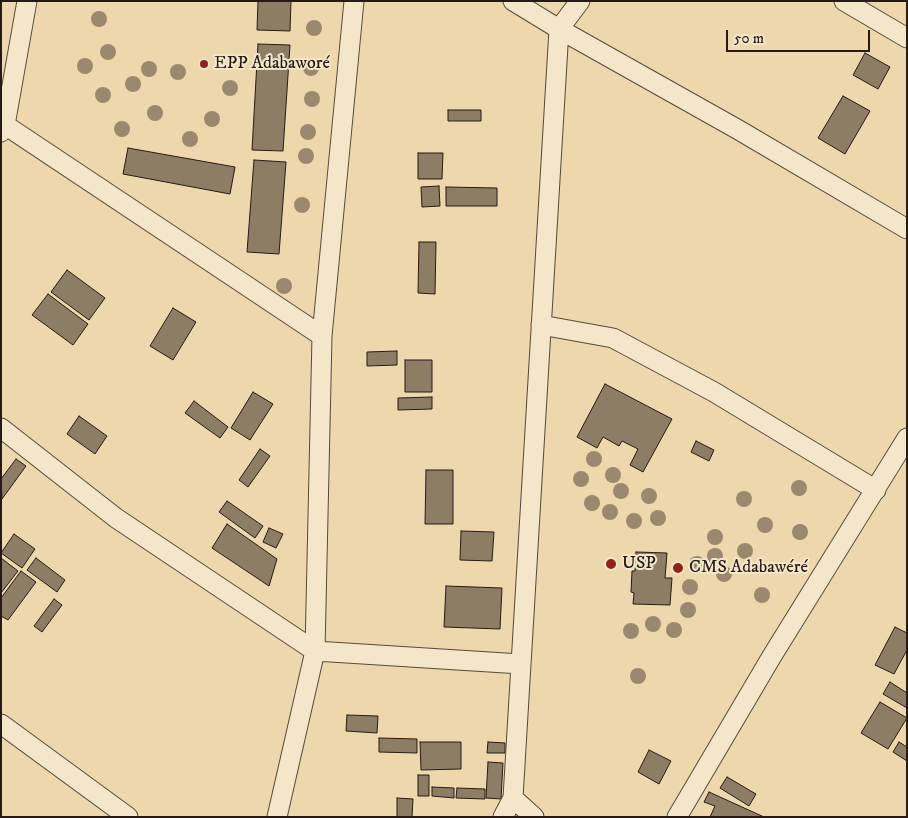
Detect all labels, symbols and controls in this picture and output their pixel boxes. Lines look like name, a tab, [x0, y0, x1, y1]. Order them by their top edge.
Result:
scale bar	[728, 20, 872, 52]
text: 50 m	[734, 29, 764, 48]
place label: EPP Adabaworé	[214, 53, 330, 75]
marker: EPP Adabaworé	[198, 58, 210, 70]
place label: USP	[622, 553, 656, 575]
marker: USP	[604, 557, 618, 571]
place label: CMS Adabawéré	[689, 557, 808, 579]
marker: CMS Adabawéré	[671, 561, 685, 575]

